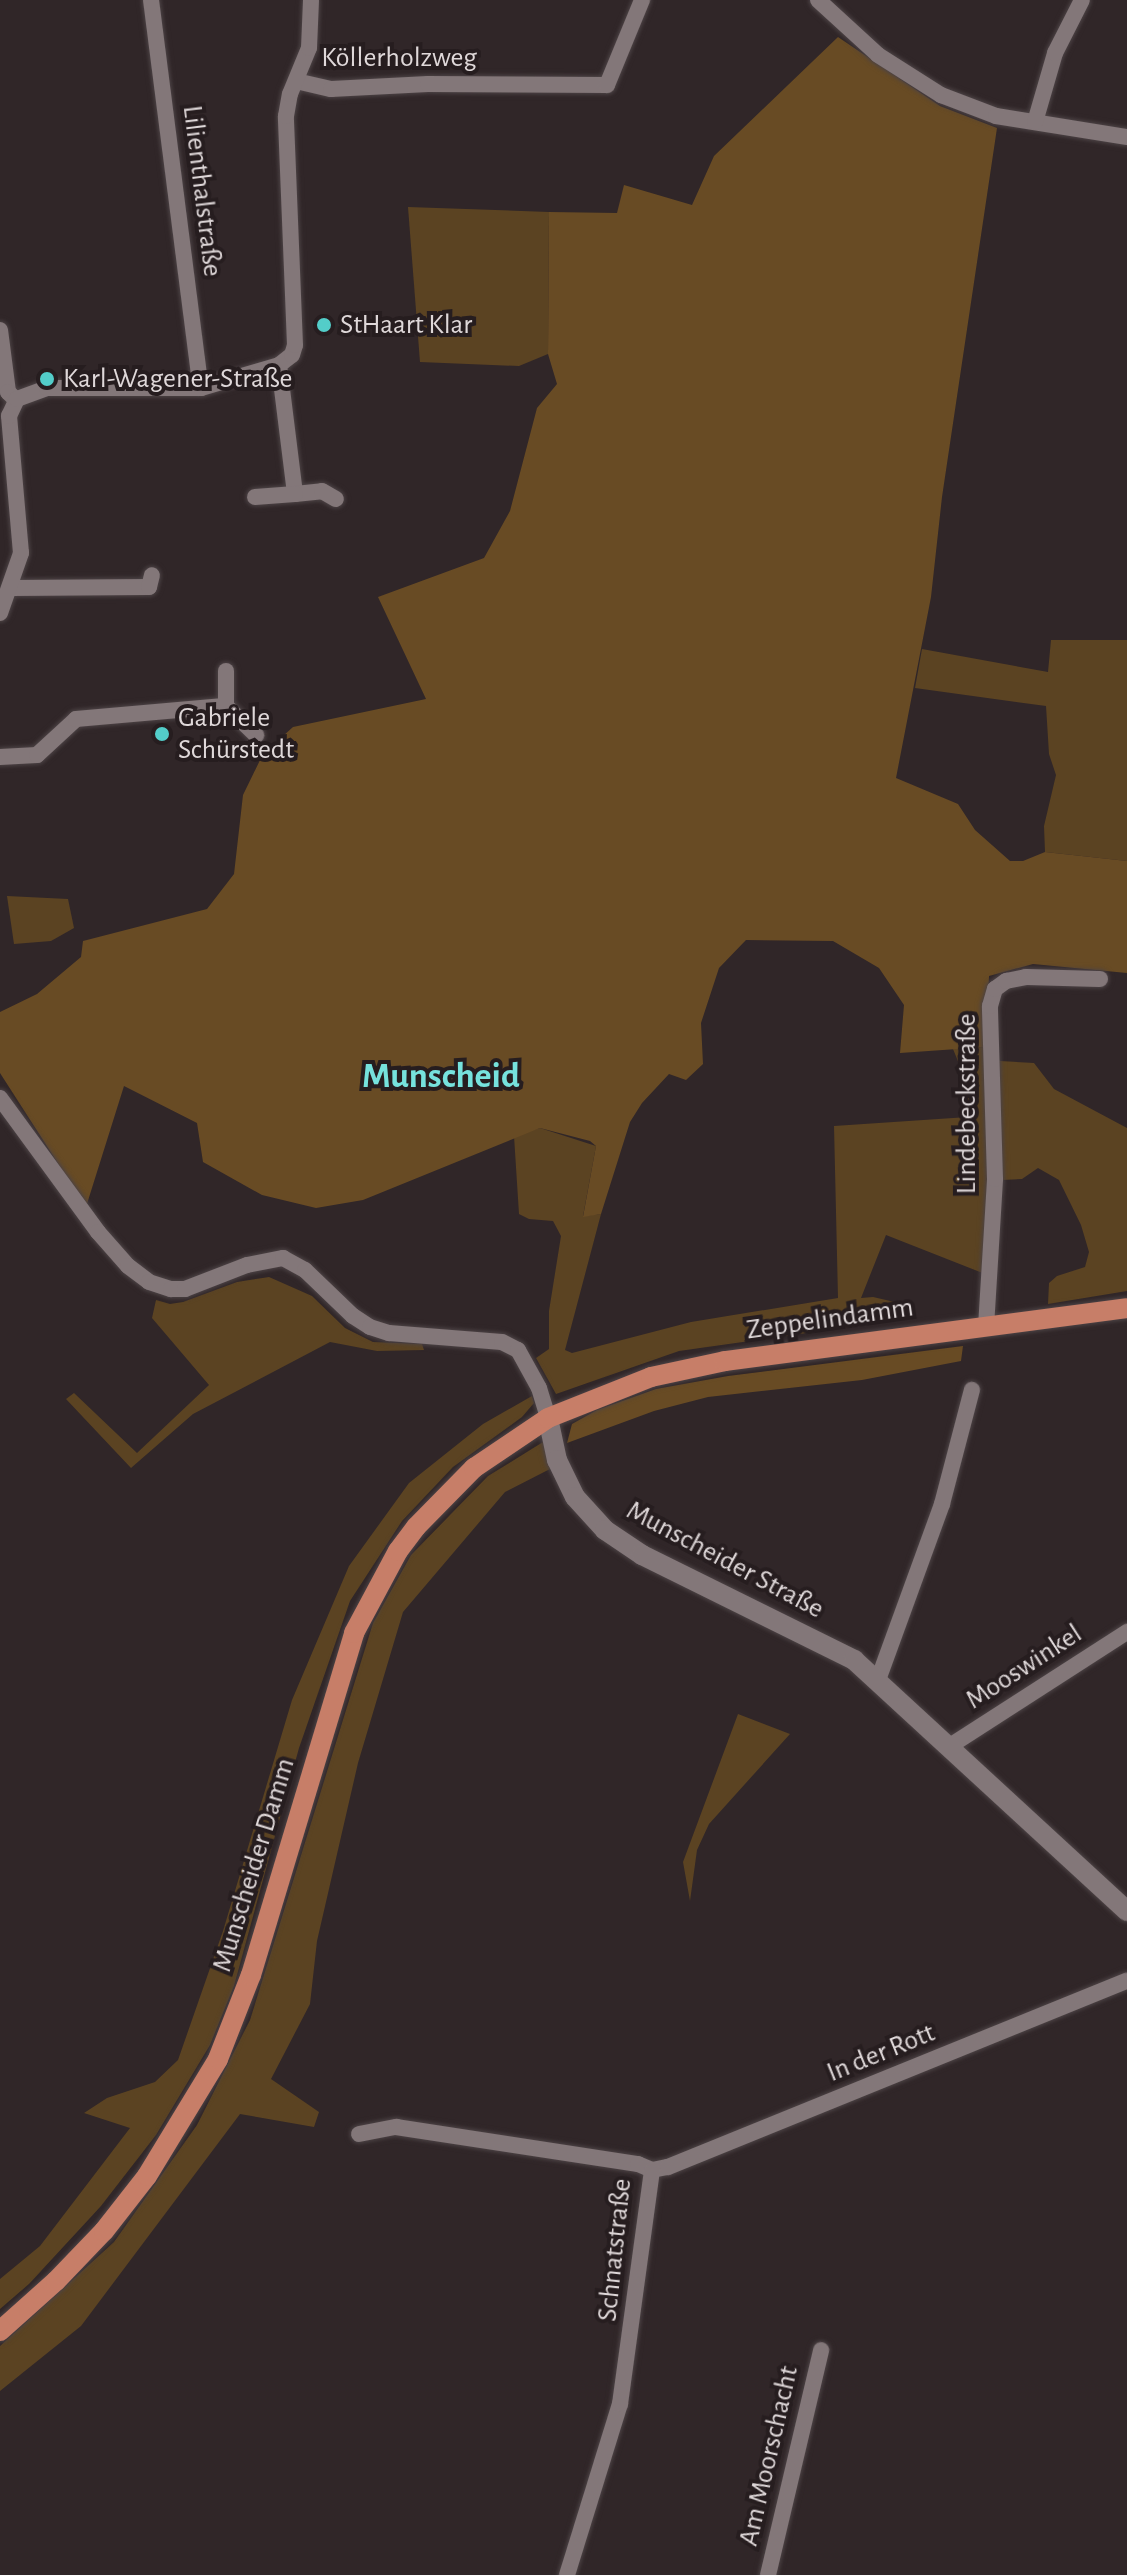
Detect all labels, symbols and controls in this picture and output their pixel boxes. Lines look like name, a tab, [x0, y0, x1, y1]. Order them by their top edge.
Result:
street label: Köllerholzweg	[321, 41, 477, 75]
street label: Lilienthalstraße	[175, 103, 229, 279]
place label: StHaart Klar	[340, 308, 472, 342]
marker: StHaart Klar	[315, 316, 333, 334]
place label: Karl-Wagener-Straße	[63, 362, 292, 396]
marker: Karl-Wagener-Straße	[38, 370, 56, 388]
place label: Gabriele Schürstedt	[178, 701, 294, 767]
marker: Gabriele Schürstedt	[153, 725, 171, 743]
street label: Lindebeckstraße	[950, 1014, 984, 1194]
district label: Munscheid	[362, 1055, 520, 1099]
street label: Zeppelindamm	[744, 1291, 916, 1347]
street label: Munscheider Straße	[621, 1494, 829, 1626]
street label: Mooswinkel	[960, 1617, 1088, 1717]
street label: Munscheider Damm	[206, 1754, 302, 1976]
street label: In der Rott	[822, 2016, 940, 2090]
street label: Schnatstraße	[591, 2177, 639, 2323]
street label: Am Moorschacht	[732, 2363, 806, 2549]

